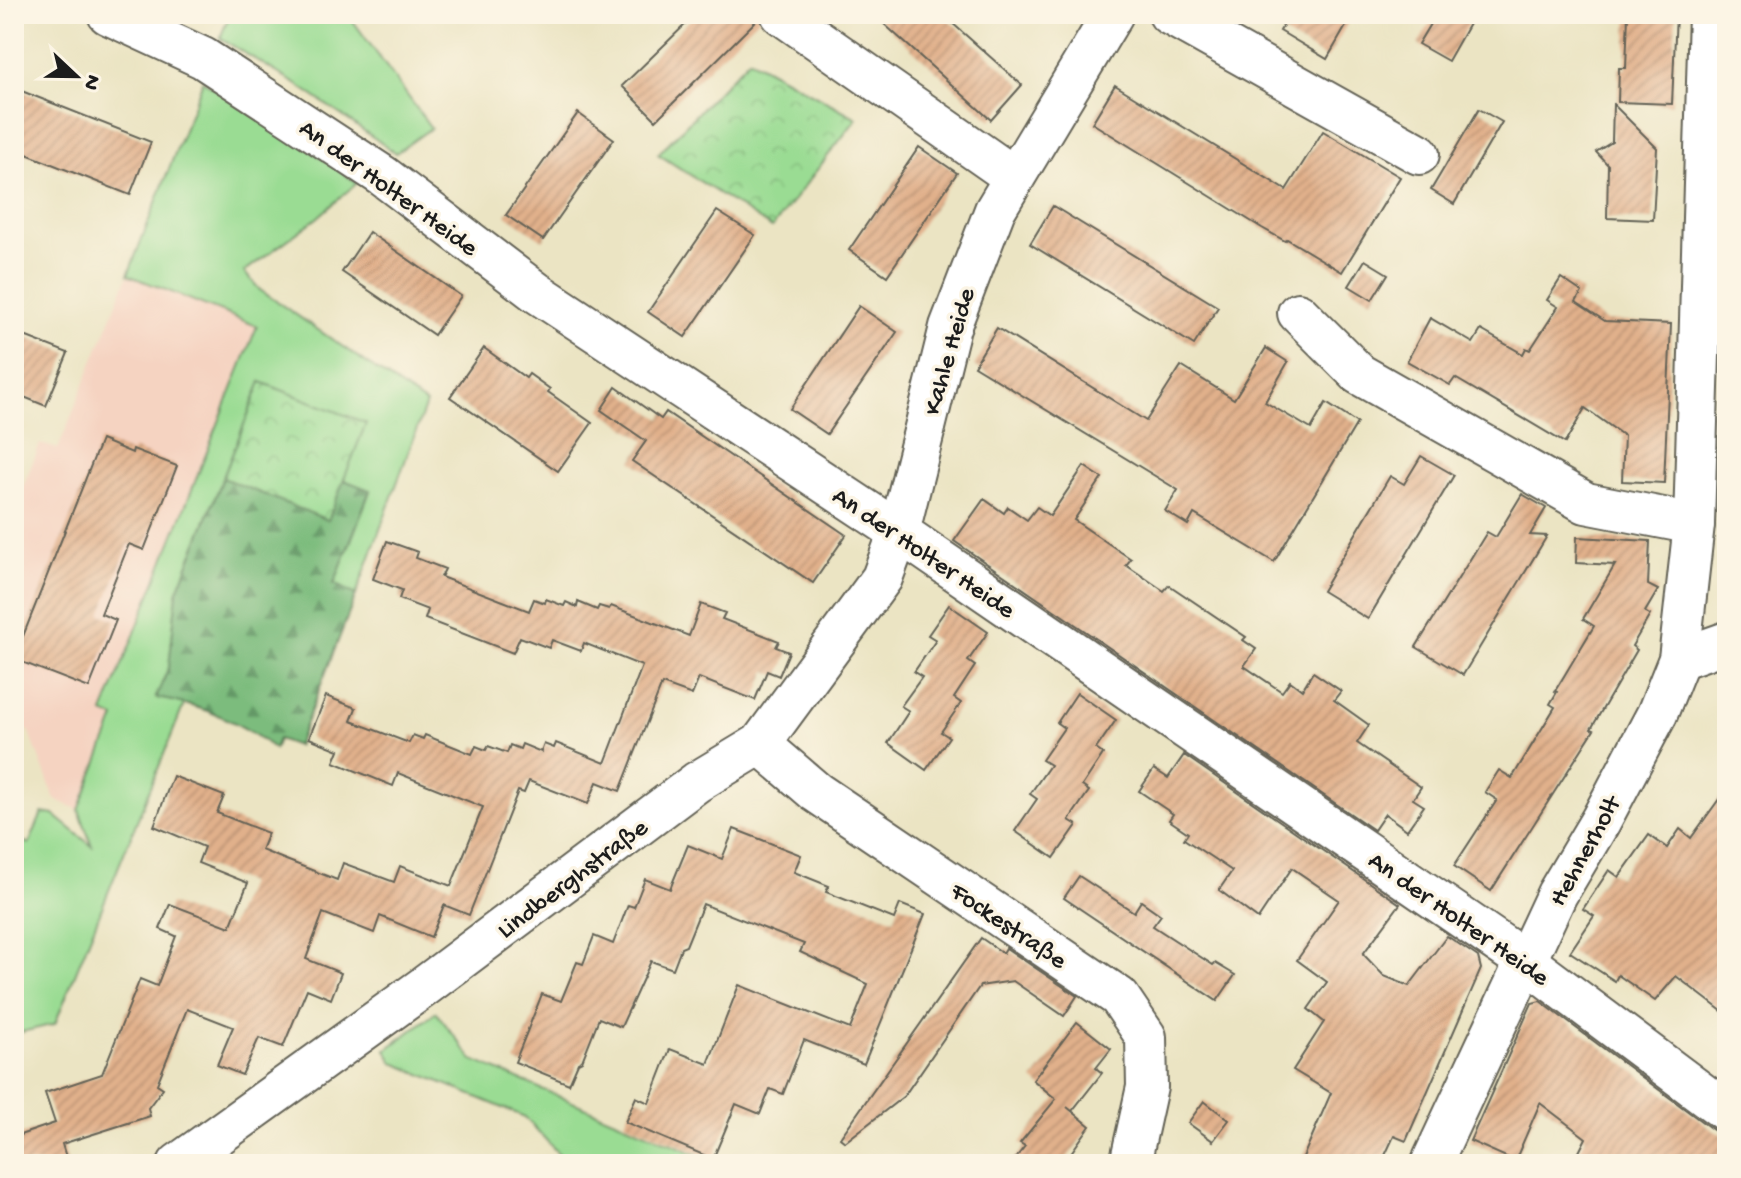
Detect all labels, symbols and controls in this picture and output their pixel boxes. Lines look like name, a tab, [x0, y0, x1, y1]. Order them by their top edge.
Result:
north arrow	[36, 36, 116, 116]
text: N	[76, 70, 106, 94]
street label: An der Holter Heide	[292, 114, 483, 265]
street label: Kahle Heide	[918, 285, 984, 419]
street label: An der Holter Heide	[825, 482, 1020, 628]
street label: Hehnerholt	[1544, 790, 1631, 913]
street label: Lindberghstraße	[492, 813, 656, 947]
street label: An der Holter Heide	[1361, 847, 1554, 995]
street label: Fockestraße	[943, 877, 1072, 978]

